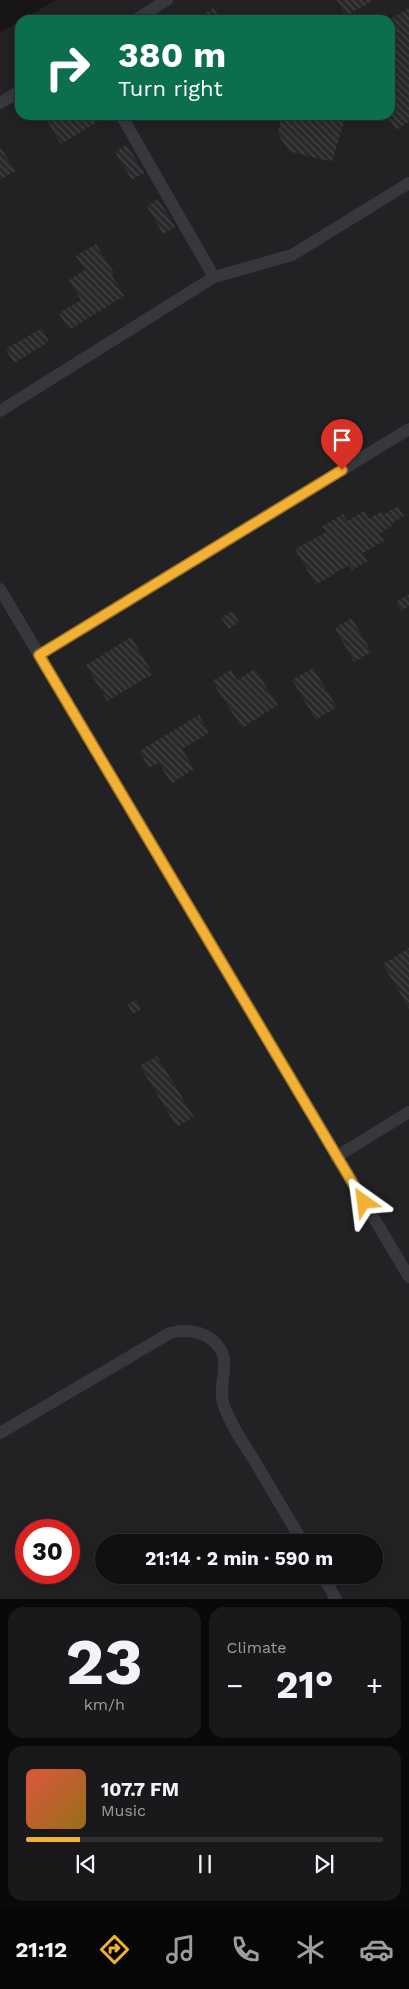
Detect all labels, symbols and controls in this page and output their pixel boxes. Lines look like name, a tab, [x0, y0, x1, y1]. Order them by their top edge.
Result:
text: 380 m	[118, 34, 226, 76]
icon: right	[35, 35, 100, 100]
text: Turn right	[118, 76, 223, 101]
pin	[321, 419, 363, 470]
icon: arrive	[328, 426, 356, 454]
position arrow	[337, 1175, 389, 1227]
speed limit sign: 30	[15, 1519, 80, 1584]
text: 21:14 · 2 min · 590 m	[145, 1547, 333, 1570]
text: 23	[66, 1624, 143, 1700]
text: Climate	[227, 1638, 287, 1657]
text: 21°	[276, 1663, 334, 1707]
text: −	[227, 1669, 243, 1702]
text: +	[366, 1669, 383, 1702]
text: km/h	[84, 1695, 125, 1714]
text: 107.7 FM	[101, 1778, 179, 1801]
text: Music	[101, 1801, 146, 1820]
icon: previous	[72, 1850, 100, 1878]
icon: pause	[191, 1850, 219, 1878]
icon: next	[310, 1850, 338, 1878]
icon: directions	[97, 1932, 132, 1967]
icon: music	[163, 1932, 198, 1967]
icon: phone	[228, 1932, 263, 1967]
icon: climate	[293, 1932, 328, 1967]
icon: car	[359, 1932, 394, 1967]
text: 21:12	[15, 1937, 67, 1962]

